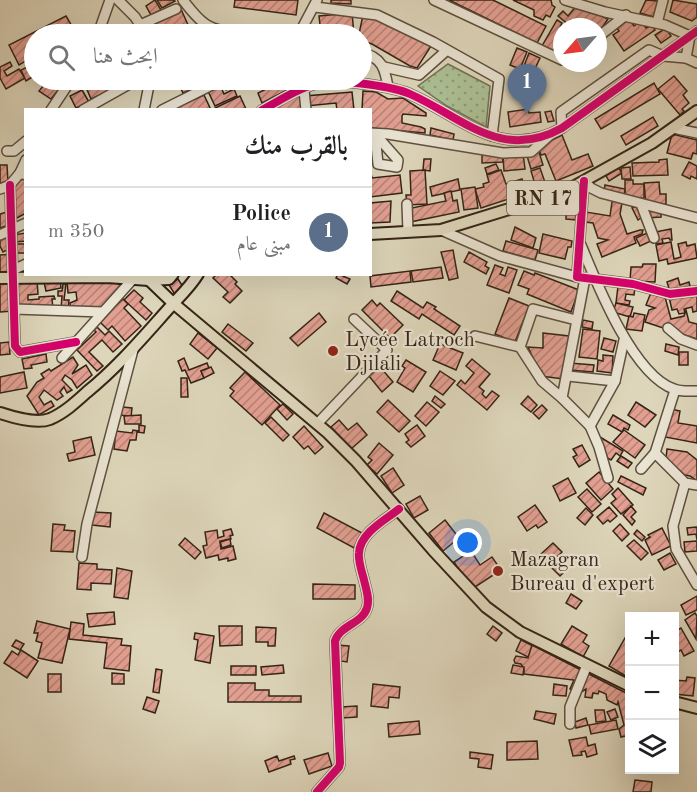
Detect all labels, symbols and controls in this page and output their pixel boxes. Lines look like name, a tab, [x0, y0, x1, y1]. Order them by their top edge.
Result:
north arrow	[553, 18, 607, 72]
search box	[24, 24, 372, 90]
icon: search	[45, 41, 78, 74]
text: ابحث هنا	[93, 46, 158, 68]
pin: 1	[508, 64, 546, 114]
text: بالقرب منك	[245, 134, 348, 160]
road number: RN 17	[507, 181, 579, 215]
text: Police	[232, 203, 291, 225]
text: 350 m	[48, 222, 104, 242]
text: 1	[323, 222, 334, 242]
text: مبنى عام	[237, 235, 291, 255]
place label: Lycée Latroch Djilali	[345, 330, 475, 375]
marker: Lycée Latroch Djilali	[326, 344, 340, 358]
your location	[453, 528, 482, 557]
place label: Mazagran Bureau d'expert	[510, 550, 655, 595]
marker: Mazagran Bureau d'expert	[491, 564, 505, 578]
map controls	[625, 612, 679, 774]
button: +	[625, 612, 679, 666]
button: −	[625, 666, 679, 720]
button: layers	[625, 720, 679, 774]

